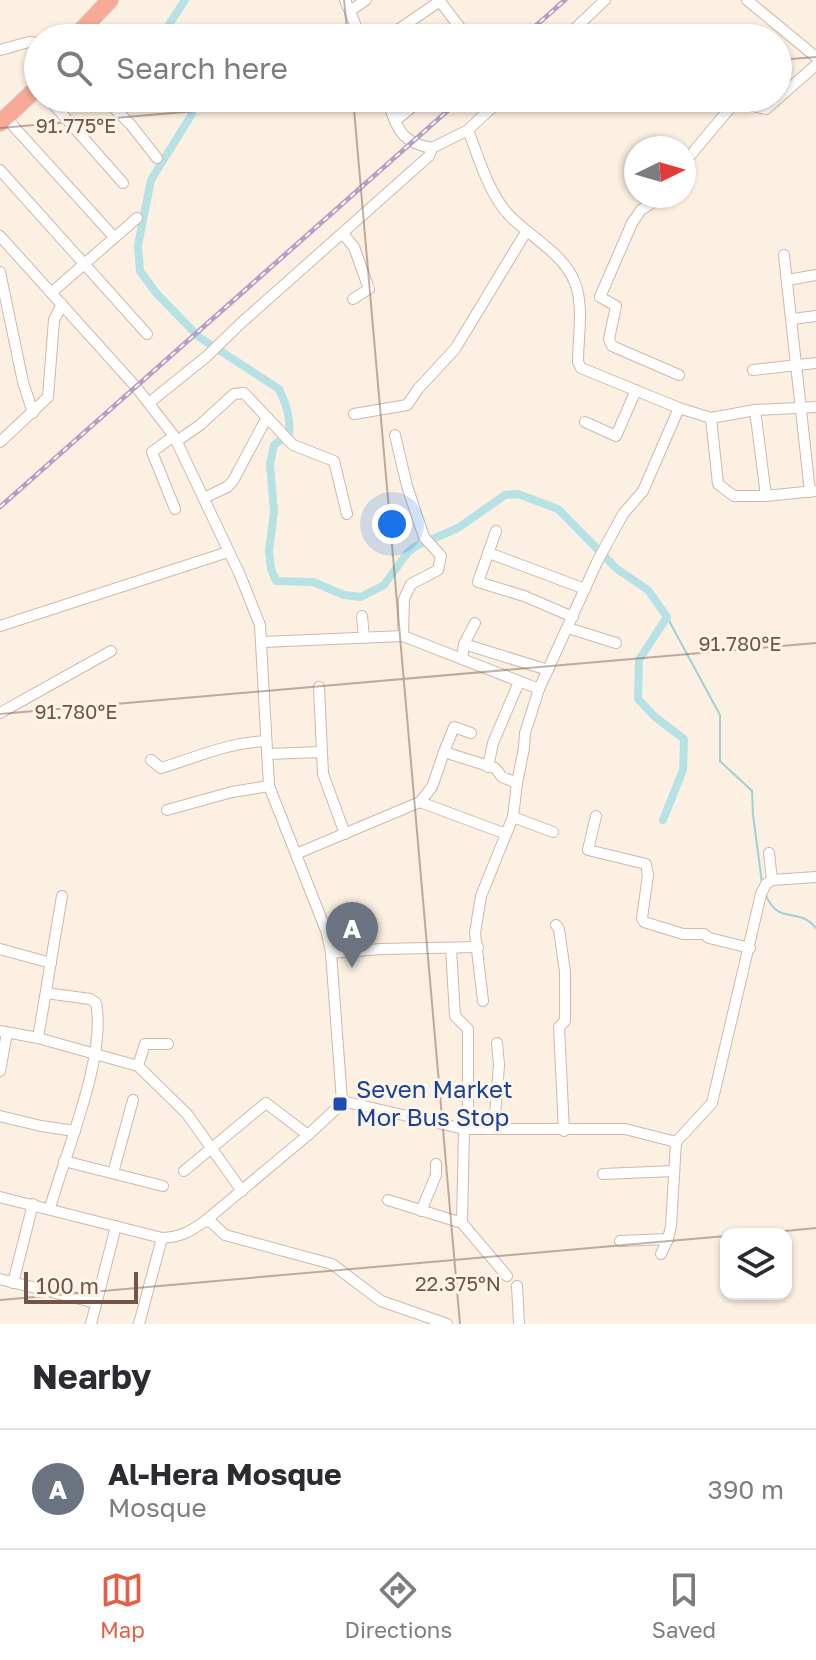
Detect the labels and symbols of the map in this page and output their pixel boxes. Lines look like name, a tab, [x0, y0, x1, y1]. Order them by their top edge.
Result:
text: 91.775°E	[36, 113, 116, 137]
north arrow	[624, 136, 696, 208]
your location	[372, 504, 412, 544]
text: 91.780°E	[699, 631, 782, 655]
text: 91.780°E	[35, 699, 118, 723]
pin: A	[326, 902, 378, 968]
place label: Seven Market Mor Bus Stop	[356, 1074, 513, 1131]
marker: Seven Market Mor Bus Stop	[331, 1095, 349, 1113]
scale bar	[24, 1268, 138, 1304]
text: 22.375°N	[415, 1271, 501, 1295]

